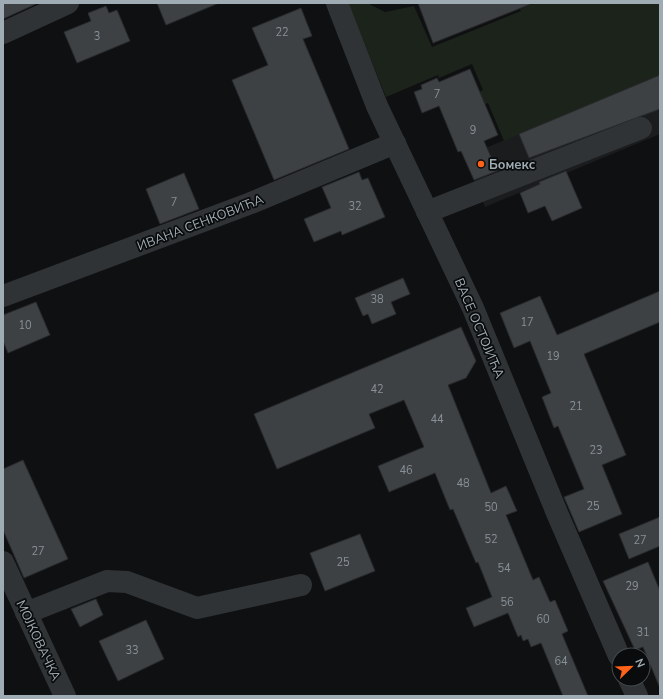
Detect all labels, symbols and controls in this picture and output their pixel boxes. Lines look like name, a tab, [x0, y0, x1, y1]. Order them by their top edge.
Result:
house number: 22	[275, 25, 289, 40]
house number: 3	[94, 29, 100, 44]
house number: 7	[434, 87, 440, 102]
house number: 9	[470, 123, 476, 138]
place label: Бомекс	[489, 156, 536, 174]
marker: Бомекс	[476, 159, 486, 169]
street label: ИВАНА СЕНКОВИЋА	[135, 190, 267, 255]
house number: 7	[171, 195, 177, 210]
house number: 32	[348, 199, 362, 214]
street label: ВАСЕ ОСТОЈИЋА	[450, 275, 509, 382]
house number: 38	[370, 292, 384, 307]
house number: 17	[520, 315, 534, 330]
house number: 10	[18, 318, 32, 333]
house number: 19	[546, 349, 560, 364]
house number: 42	[370, 382, 384, 397]
house number: 21	[569, 399, 583, 414]
house number: 44	[430, 412, 444, 427]
house number: 23	[589, 443, 603, 458]
house number: 46	[399, 463, 413, 478]
house number: 48	[456, 476, 470, 491]
house number: 25	[586, 499, 600, 514]
house number: 50	[484, 500, 498, 515]
house number: 52	[484, 532, 498, 547]
house number: 27	[633, 533, 647, 548]
house number: 27	[31, 544, 45, 559]
house number: 25	[336, 555, 350, 570]
house number: 54	[497, 561, 511, 576]
house number: 29	[625, 579, 639, 594]
house number: 56	[500, 595, 514, 610]
street label: МОЈКОВАЧКА	[12, 597, 65, 684]
house number: 60	[536, 612, 550, 627]
house number: 31	[636, 625, 650, 640]
house number: 33	[125, 643, 139, 658]
north arrow	[611, 647, 651, 687]
house number: 64	[554, 654, 568, 669]
text: N	[631, 657, 648, 670]

